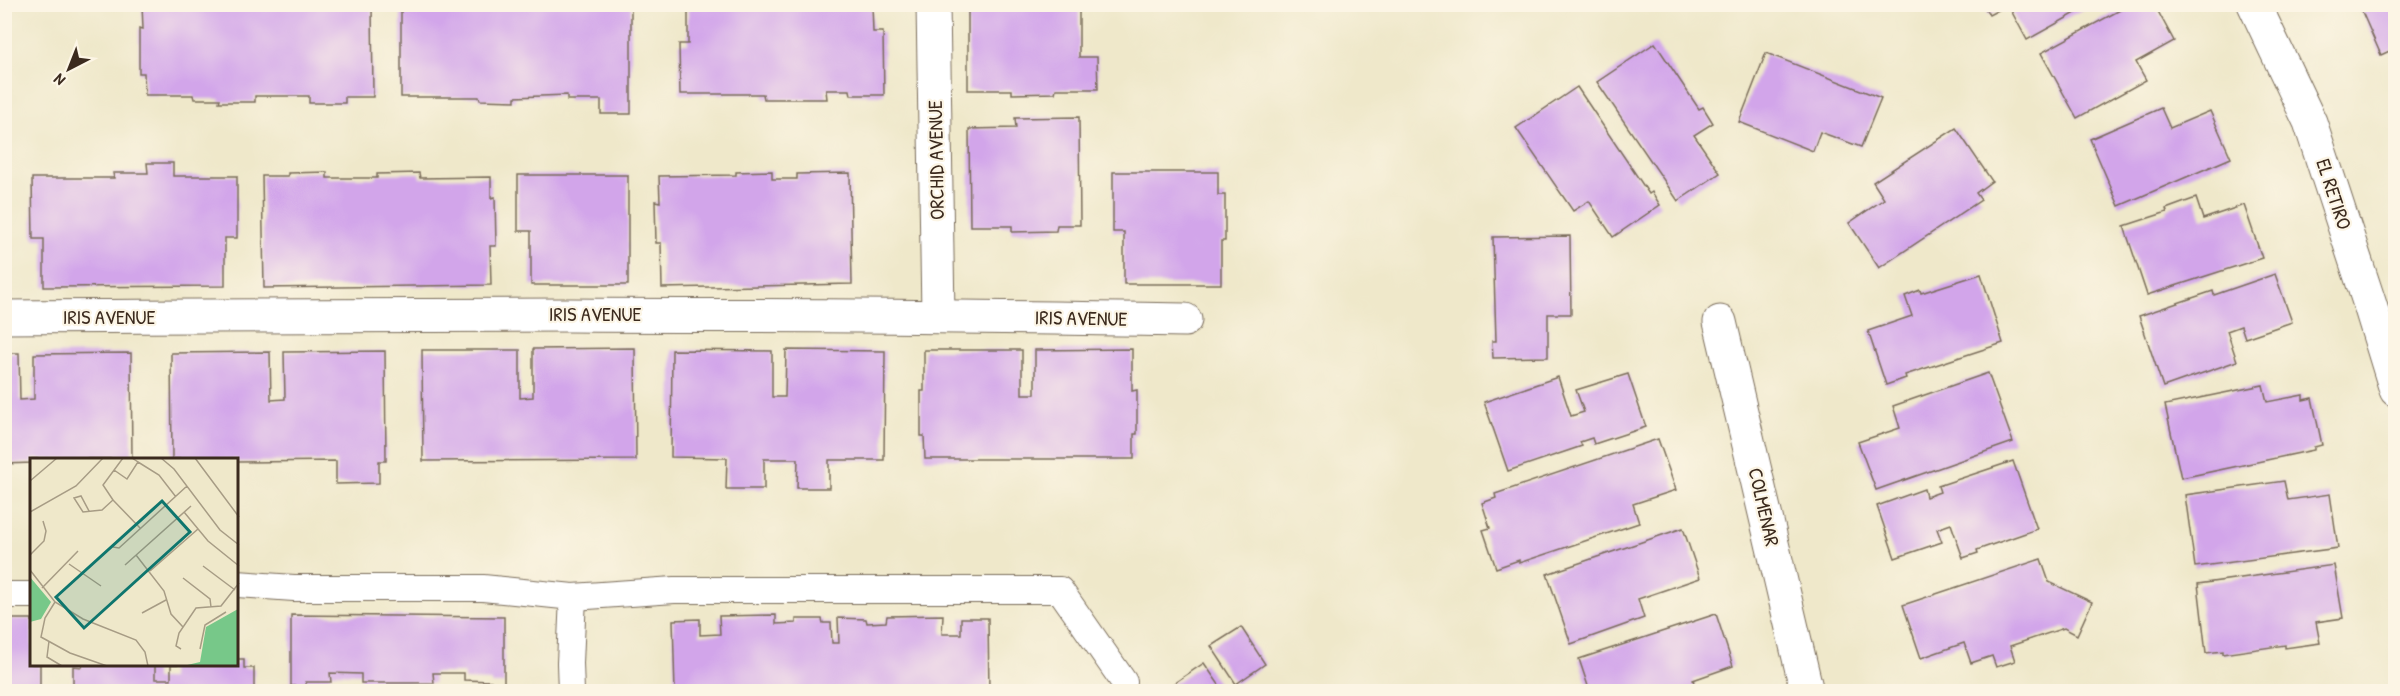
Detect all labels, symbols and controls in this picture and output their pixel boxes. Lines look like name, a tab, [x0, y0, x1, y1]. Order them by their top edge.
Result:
north arrow	[39, 39, 99, 99]
text: N	[48, 69, 69, 91]
street label: ORCHID AVENUE	[921, 100, 950, 220]
street label: EL RETIRO	[2310, 155, 2359, 233]
street label: IRIS AVENUE	[549, 300, 641, 327]
street label: IRIS AVENUE	[63, 303, 155, 330]
street label: IRIS AVENUE	[1034, 303, 1128, 332]
inset map	[30, 458, 238, 666]
street label: COLMENAR	[1742, 465, 1787, 549]

